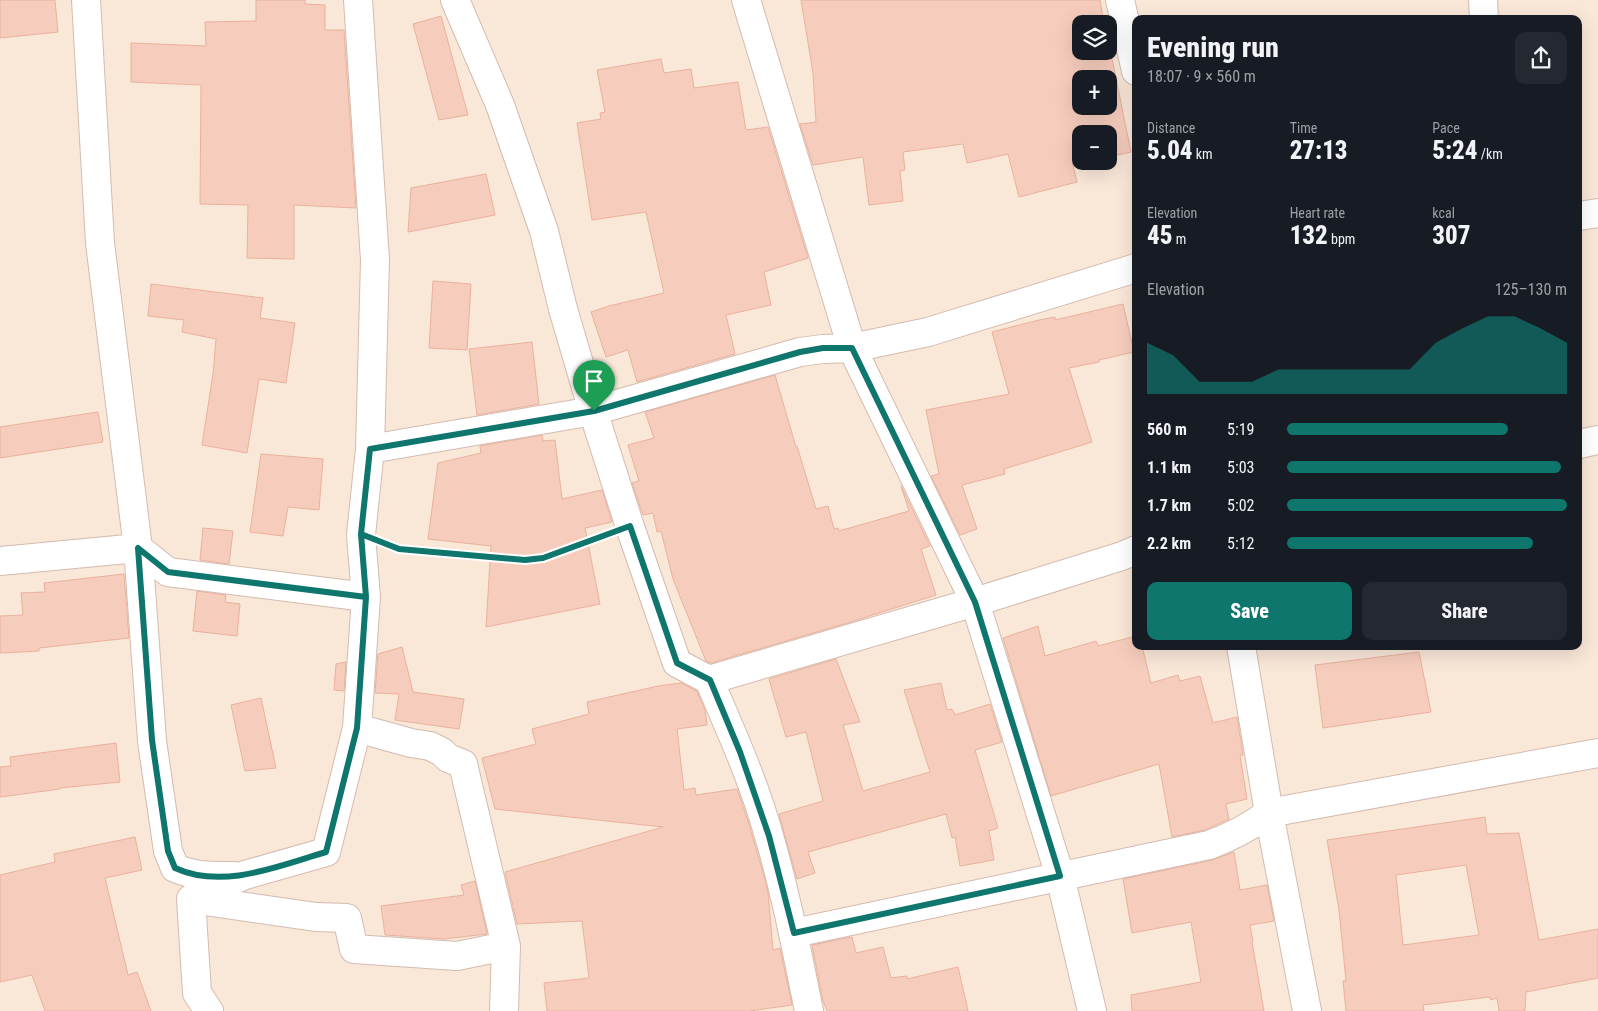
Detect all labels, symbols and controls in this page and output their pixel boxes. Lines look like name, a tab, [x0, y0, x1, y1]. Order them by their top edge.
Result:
map controls	[1072, 15, 1117, 170]
button: layers	[1072, 15, 1117, 60]
text: Evening run	[1147, 31, 1279, 64]
button: share	[1515, 32, 1567, 84]
text: 18:07 · 9 × 560 m	[1147, 67, 1256, 86]
button: +	[1072, 70, 1117, 115]
text: Distance	[1147, 120, 1195, 136]
text: Time	[1290, 120, 1317, 136]
text: Pace	[1432, 120, 1460, 136]
button: −	[1072, 125, 1117, 170]
text: 5.04	[1147, 136, 1193, 165]
text: 27:13	[1290, 136, 1348, 165]
text: 5:24	[1432, 136, 1478, 165]
text: km	[1193, 146, 1213, 162]
text: /km	[1478, 146, 1503, 162]
text: Elevation	[1147, 205, 1197, 221]
text: Heart rate	[1290, 205, 1345, 221]
text: kcal	[1432, 205, 1455, 221]
text: 45	[1147, 221, 1172, 250]
text: 132	[1290, 221, 1328, 250]
text: 307	[1432, 221, 1470, 250]
text: m	[1172, 231, 1186, 247]
text: bpm	[1328, 231, 1355, 247]
text: Elevation	[1147, 280, 1205, 299]
text: 125–130 m	[1495, 280, 1567, 299]
pin	[573, 360, 615, 411]
icon: arrive	[580, 367, 608, 395]
text: 560 m	[1147, 420, 1187, 439]
text: 5:19	[1227, 420, 1254, 439]
text: 1.1 km	[1147, 458, 1191, 477]
text: 5:03	[1227, 458, 1254, 477]
text: 1.7 km	[1147, 496, 1191, 515]
text: 5:02	[1227, 496, 1254, 515]
text: 2.2 km	[1147, 534, 1191, 553]
text: 5:12	[1227, 534, 1254, 553]
button: Save	[1147, 582, 1352, 640]
button: Share	[1362, 582, 1567, 640]

